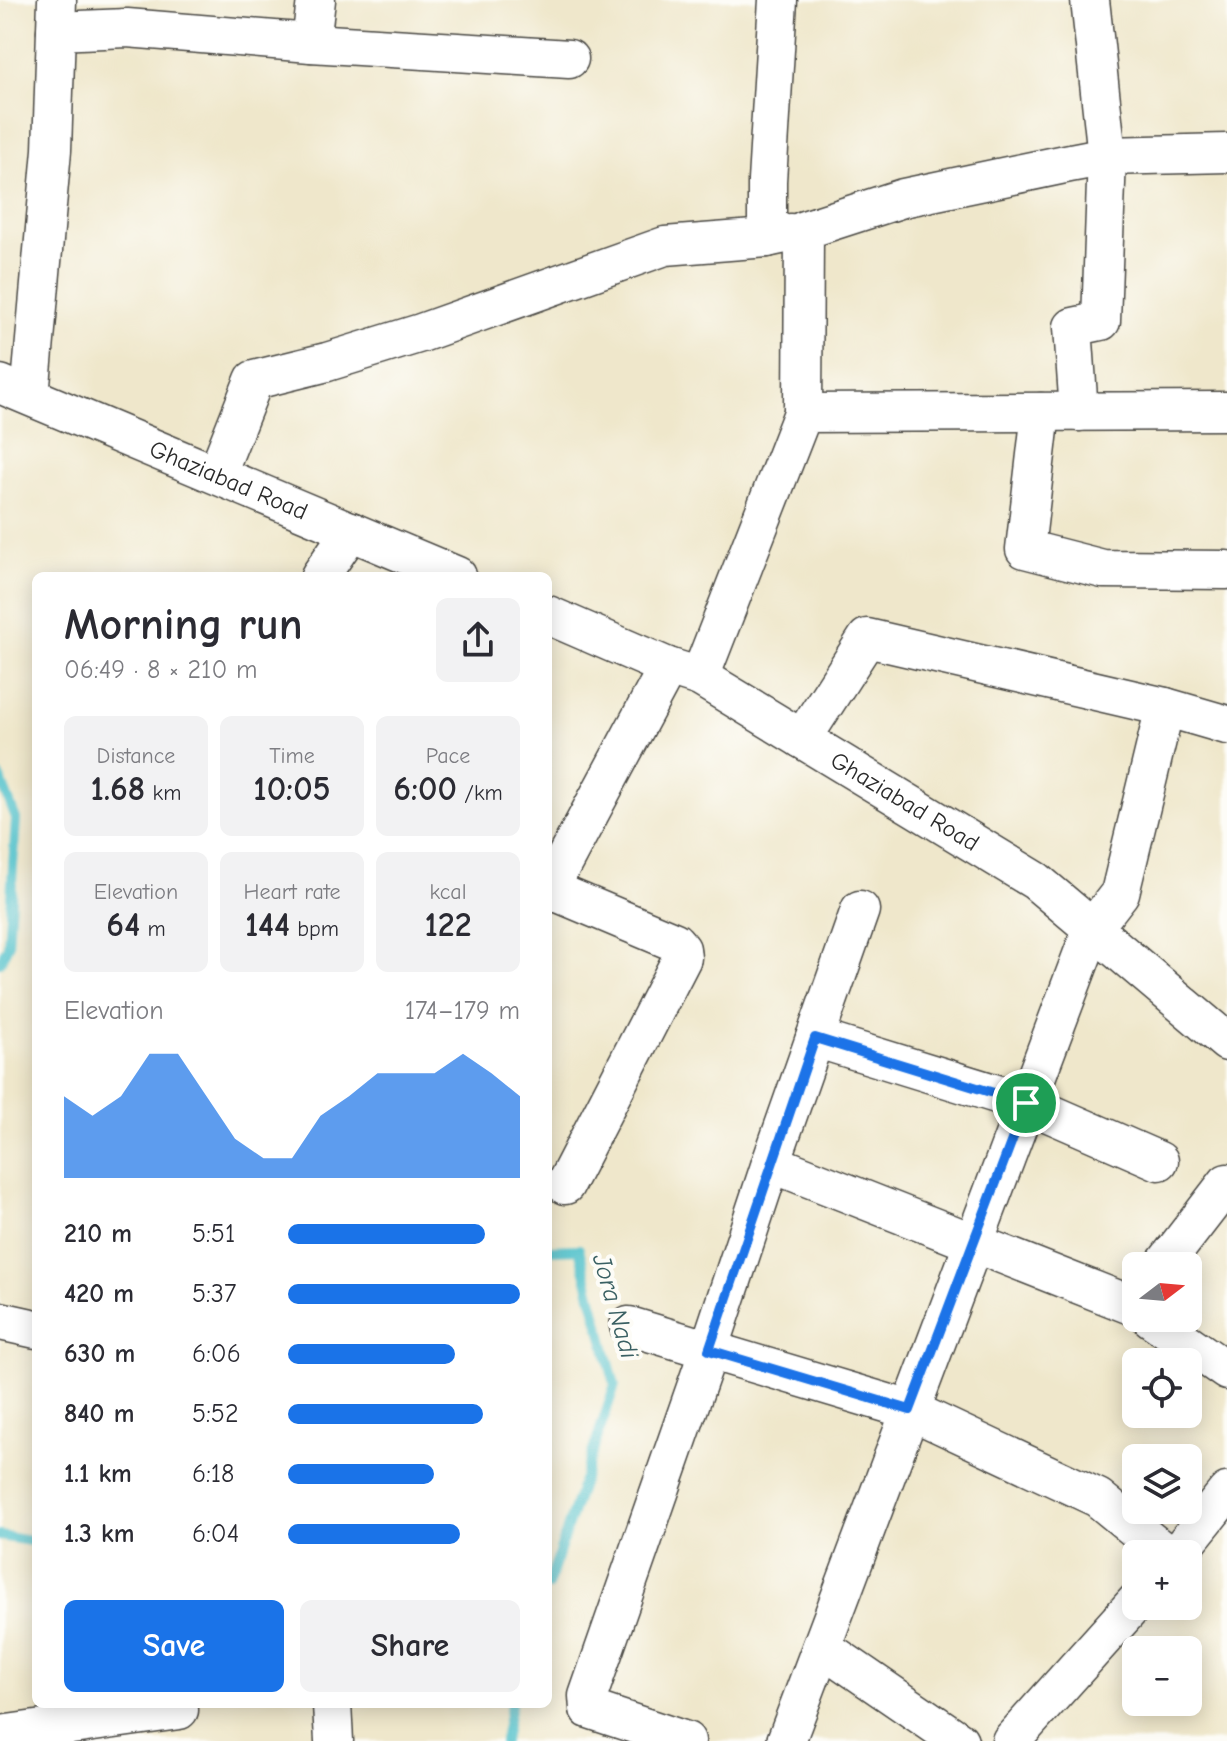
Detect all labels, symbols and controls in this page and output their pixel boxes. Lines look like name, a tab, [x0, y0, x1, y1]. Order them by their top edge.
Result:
street label: Ghaziabad Road	[146, 435, 312, 526]
button: share	[436, 598, 520, 682]
text: Morning run	[64, 599, 303, 650]
text: 06:49 · 8 × 210 m	[64, 655, 257, 685]
text: Distance	[97, 743, 175, 769]
text: Time	[269, 743, 315, 769]
text: Pace	[426, 743, 470, 769]
street label: Ghaziabad Road	[826, 746, 984, 857]
text: 1.68	[91, 769, 145, 809]
text: 10:05	[253, 769, 331, 809]
text: 6:00	[393, 769, 457, 809]
text: km	[145, 780, 181, 806]
text: /km	[457, 780, 503, 806]
text: Elevation	[94, 879, 178, 905]
text: Heart rate	[244, 879, 341, 905]
text: kcal	[430, 879, 466, 905]
text: 64	[106, 905, 140, 945]
text: 144	[245, 905, 290, 945]
text: 122	[424, 905, 472, 945]
text: m	[140, 916, 166, 942]
text: bpm	[290, 916, 339, 942]
text: Elevation	[64, 996, 164, 1026]
text: 174–179 m	[405, 996, 520, 1026]
pin	[992, 1069, 1060, 1137]
icon: arrive	[1004, 1081, 1048, 1125]
text: 210 m	[64, 1219, 132, 1249]
text: 5:51	[192, 1219, 235, 1249]
water label: Jora Nadi	[586, 1250, 645, 1363]
north arrow	[1122, 1252, 1202, 1332]
map controls	[1122, 1252, 1202, 1716]
text: 420 m	[64, 1279, 134, 1309]
text: 5:37	[192, 1279, 236, 1309]
text: 630 m	[64, 1339, 135, 1369]
text: 6:06	[192, 1339, 241, 1369]
button: locate	[1122, 1348, 1202, 1428]
text: 840 m	[64, 1399, 134, 1429]
text: 5:52	[192, 1399, 239, 1429]
button: layers	[1122, 1444, 1202, 1524]
text: 1.1 km	[64, 1459, 132, 1489]
text: 6:18	[192, 1459, 234, 1489]
text: 1.3 km	[64, 1519, 134, 1549]
text: 6:04	[192, 1519, 239, 1549]
button: +	[1122, 1540, 1202, 1620]
button: Save	[64, 1600, 284, 1692]
button: Share	[300, 1600, 520, 1692]
button: −	[1122, 1636, 1202, 1716]

